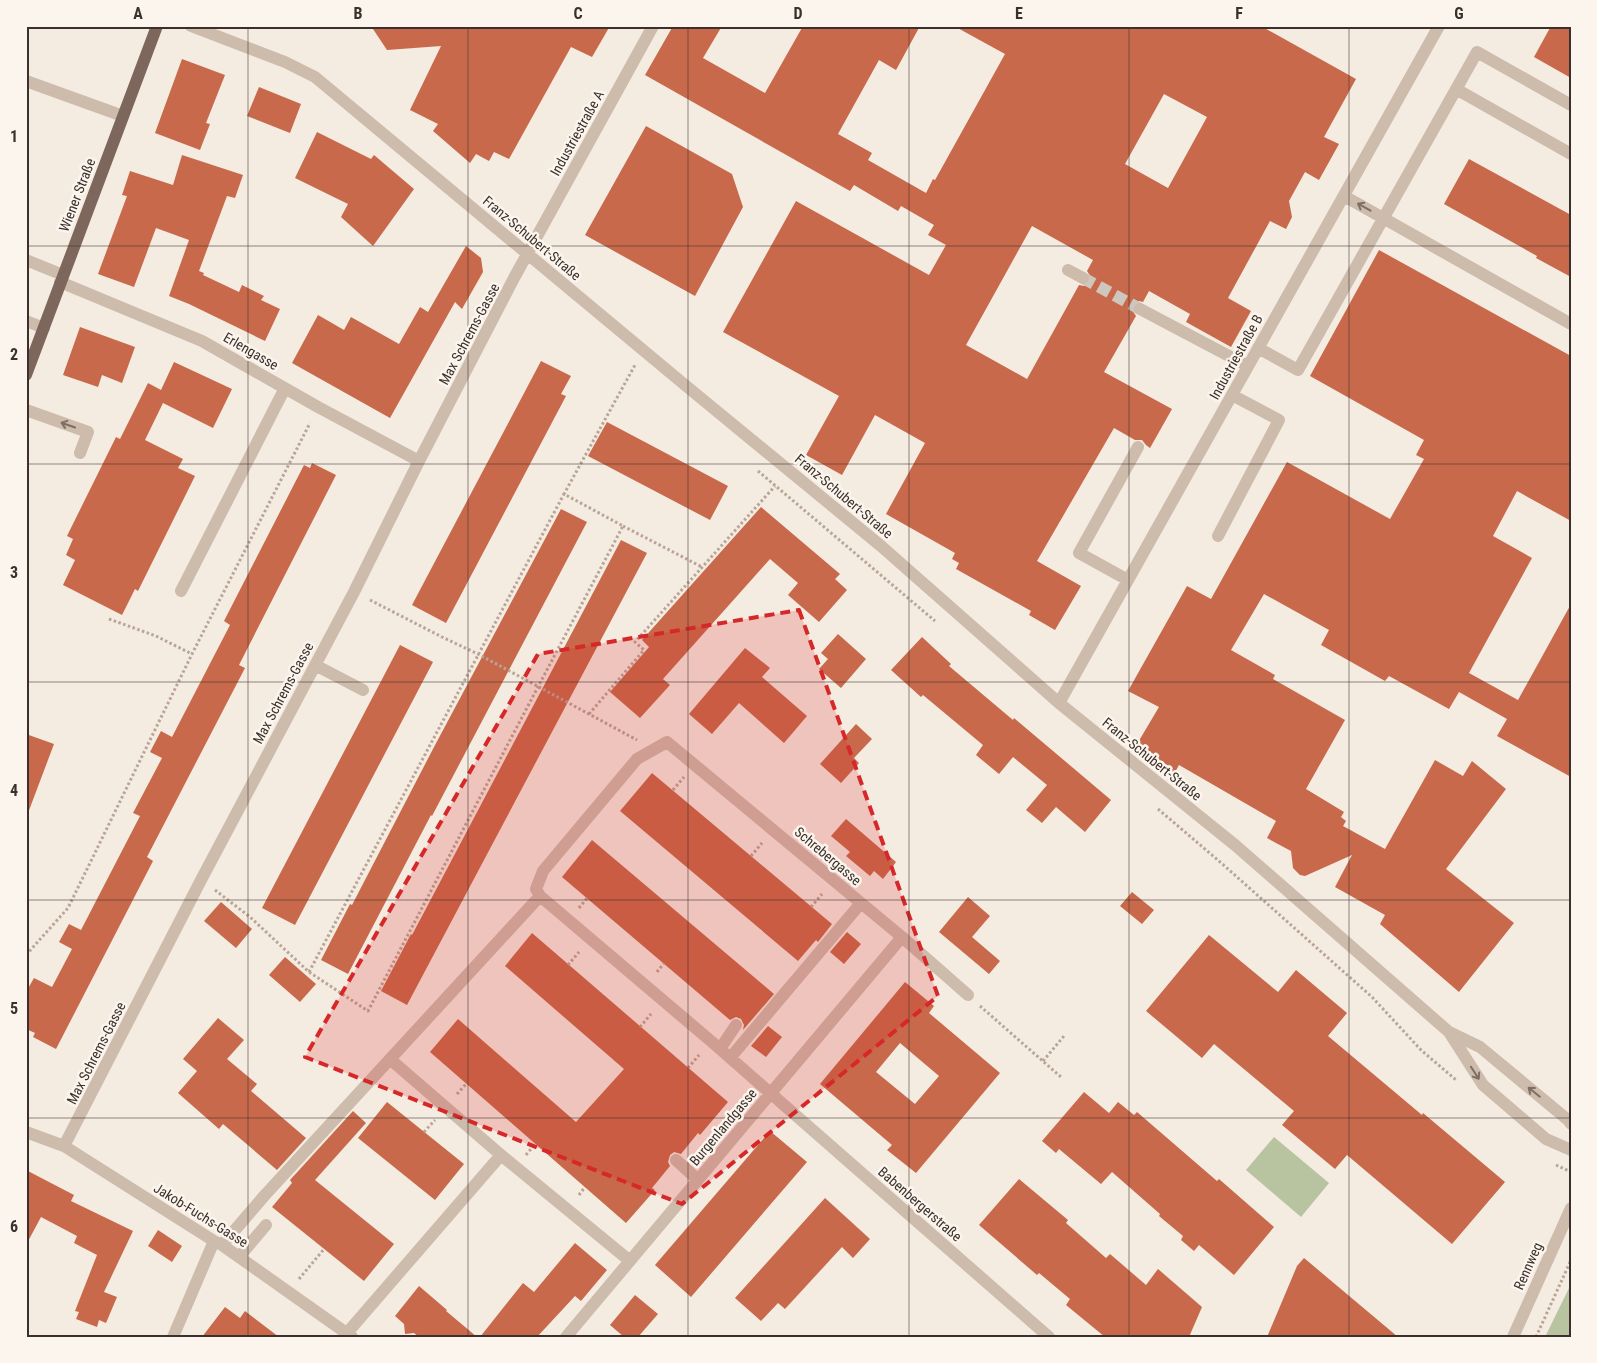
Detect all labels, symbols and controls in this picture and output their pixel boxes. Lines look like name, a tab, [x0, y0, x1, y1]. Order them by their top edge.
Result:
text: A	[133, 4, 143, 23]
text: B	[354, 4, 363, 23]
text: C	[573, 4, 583, 23]
text: D	[793, 4, 803, 23]
text: E	[1015, 4, 1023, 23]
text: F	[1235, 4, 1243, 23]
text: G	[1454, 4, 1464, 23]
street label: Industriestraße A	[547, 88, 607, 178]
text: 1	[10, 127, 18, 146]
street label: Wiener Straße	[56, 156, 98, 234]
street label: Franz-Schubert-Straße	[480, 192, 584, 284]
one-way arrow	[1356, 202, 1371, 212]
street label: Max Schrems-Gasse	[436, 280, 503, 387]
street label: Industriestraße B	[1206, 312, 1266, 402]
street label: Erlengasse	[221, 329, 282, 373]
text: 2	[10, 345, 18, 364]
one-way arrow	[60, 420, 76, 429]
street label: Franz-Schubert-Straße	[792, 450, 896, 542]
text: 3	[10, 563, 18, 582]
street label: Max Schrems-Gasse	[250, 639, 317, 746]
street label: Franz-Schubert-Straße	[1099, 714, 1205, 804]
text: 4	[10, 781, 18, 800]
street label: Schrebergasse	[792, 824, 865, 889]
text: 5	[10, 999, 18, 1018]
street label: Max Schrems-Gasse	[63, 999, 129, 1107]
one-way arrow	[1470, 1066, 1480, 1080]
street label: Burgenlandgasse	[686, 1085, 760, 1169]
one-way arrow	[1528, 1086, 1541, 1097]
street label: Babenbergerstraße	[875, 1164, 965, 1245]
street label: Jakob-Fuchs-Gasse	[151, 1180, 251, 1251]
text: 6	[10, 1217, 18, 1236]
street label: Rennweg	[1510, 1240, 1546, 1292]

